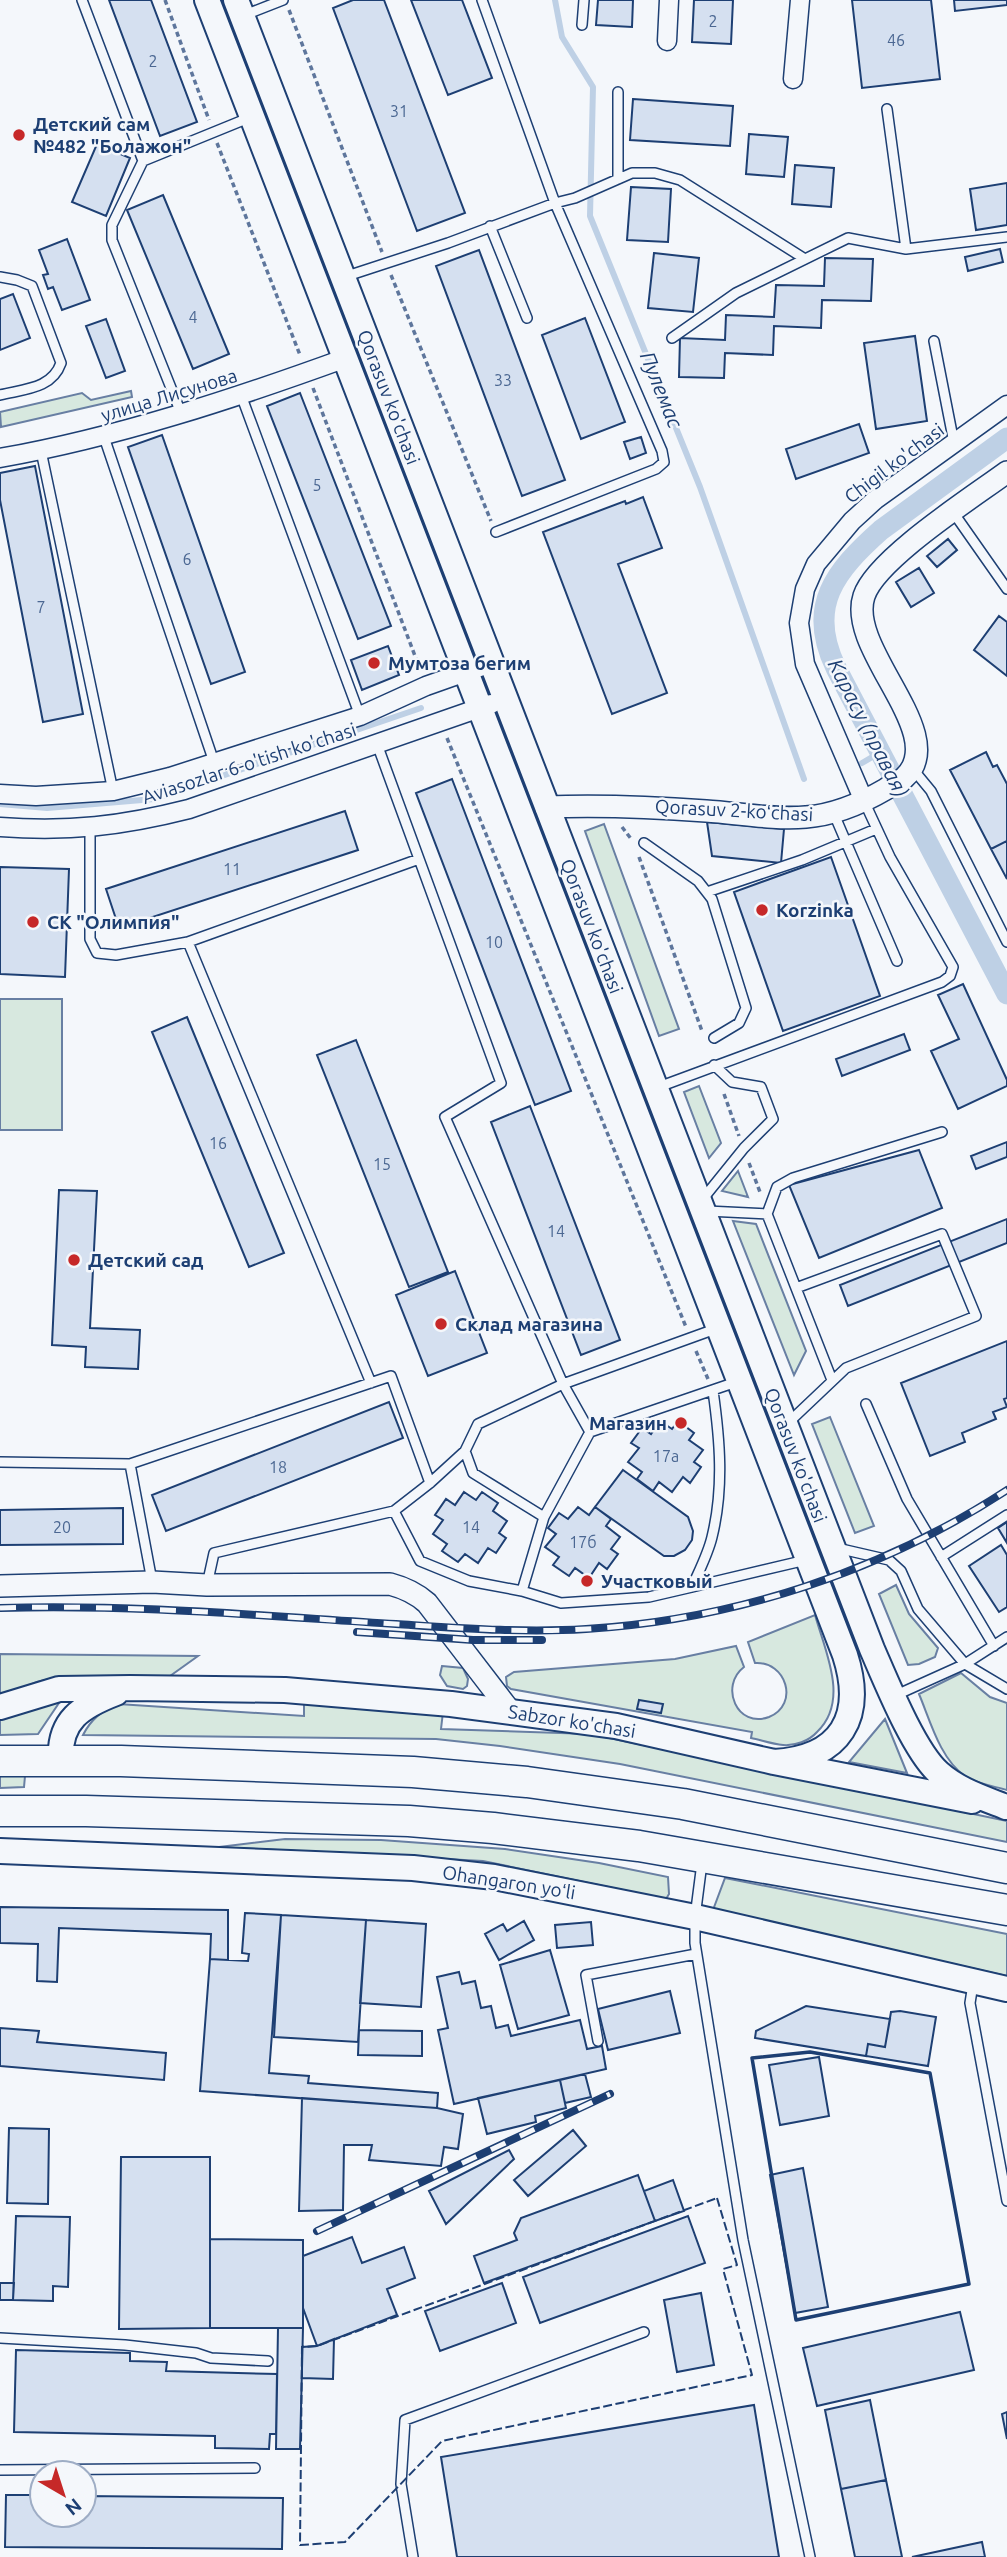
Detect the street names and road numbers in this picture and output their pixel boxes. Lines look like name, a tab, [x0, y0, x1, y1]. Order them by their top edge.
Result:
street label: Qorasuv ko'chasi	[353, 327, 425, 467]
street label: улица Лисунова	[98, 364, 240, 426]
street label: Chigil ko'chasi	[840, 418, 948, 508]
street label: Aviasozlar 6-o'tish ko'chasi	[139, 718, 359, 808]
street label: Qorasuv 2-koʻchasi	[654, 795, 814, 825]
street label: Qorasuv ko'chasi	[556, 856, 628, 996]
street label: Qorasuv ko'chasi	[760, 1385, 832, 1525]
street label: Sabzor ko'chasi	[507, 1700, 637, 1742]
street label: Ohangaron yoʻli	[441, 1861, 577, 1903]

